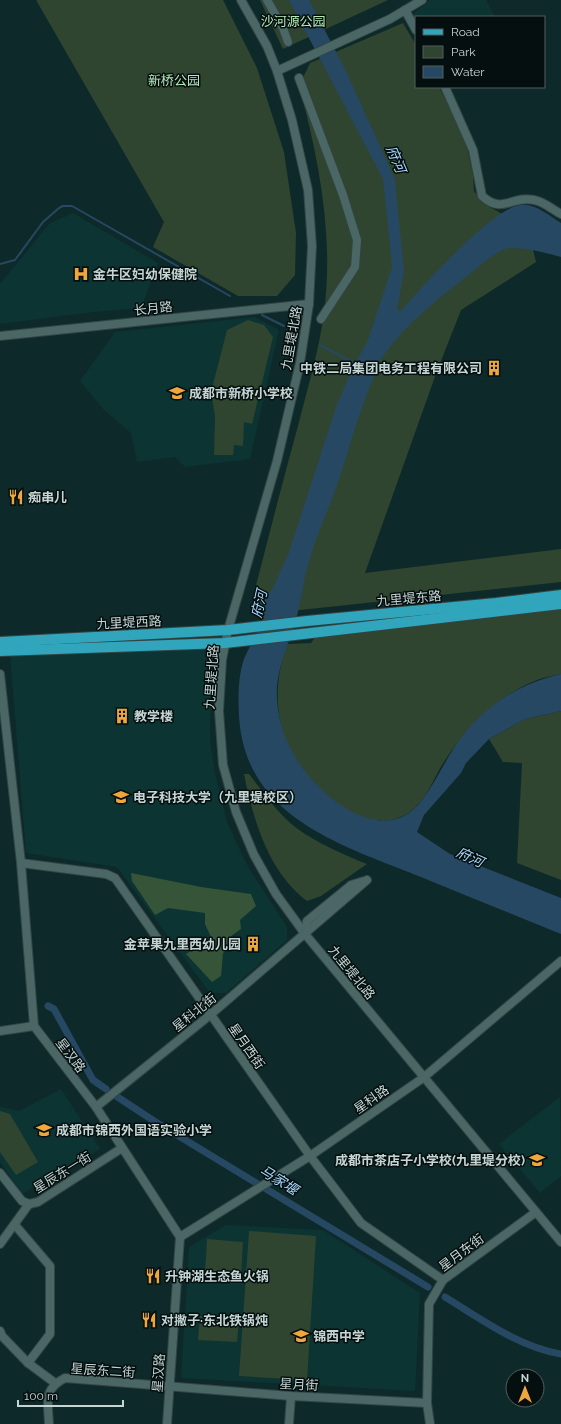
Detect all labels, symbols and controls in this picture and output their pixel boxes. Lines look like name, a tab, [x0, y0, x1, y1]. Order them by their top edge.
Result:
park label: 沙河源公园	[260, 14, 326, 29]
legend	[415, 16, 545, 88]
text: Road	[451, 25, 480, 39]
text: Park	[451, 45, 476, 59]
text: Water	[451, 65, 485, 79]
park label: 新桥公园	[148, 73, 200, 88]
water label: 府河	[383, 143, 410, 178]
hospital icon: 金牛区妇幼保健院	[72, 265, 90, 283]
place label: 金牛区妇幼保健院	[93, 267, 197, 282]
street label: 长月路	[133, 299, 173, 318]
street label: 九里堤北路	[278, 305, 305, 371]
building icon: 中铁二局集团电务工程有限公司	[485, 359, 503, 377]
place label: 中铁二局集团电务工程有限公司	[300, 361, 482, 376]
school or university icon: 成都市新桥小学校	[168, 384, 186, 402]
place label: 成都市新桥小学校	[189, 386, 293, 401]
restaurant icon: 痴串儿	[7, 488, 25, 506]
place label: 痴串儿	[28, 490, 67, 505]
water label: 府河	[248, 586, 271, 619]
street label: 九里堤东路	[376, 588, 442, 609]
street label: 九里堤西路	[96, 613, 162, 632]
street label: 九里堤北路	[202, 644, 221, 710]
building icon: 教学楼	[113, 707, 131, 725]
place label: 教学楼	[134, 709, 173, 724]
school or university icon: 电子科技大学（九里堤校区）	[112, 788, 130, 806]
place label: 电子科技大学（九里堤校区）	[133, 790, 302, 805]
water label: 府河	[454, 844, 489, 871]
building icon: 金苹果九里西幼儿园	[244, 935, 262, 953]
place label: 金苹果九里西幼儿园	[124, 937, 241, 952]
street label: 九里堤北路	[325, 942, 378, 1002]
street label: 星科北街	[169, 990, 219, 1035]
street label: 星月西街	[226, 1021, 268, 1072]
street label: 星汉路	[53, 1035, 88, 1075]
street label: 星科路	[351, 1082, 392, 1117]
school or university icon: 成都市锦西外国语实验小学	[35, 1121, 53, 1139]
place label: 成都市锦西外国语实验小学	[56, 1123, 212, 1138]
street label: 星辰东一街	[31, 1149, 94, 1196]
school or university icon: 成都市茶店子小学校(九里堤分校)	[528, 1151, 546, 1169]
place label: 成都市茶店子小学校(九里堤分校)	[335, 1153, 525, 1168]
water label: 马家堰	[257, 1162, 303, 1199]
street label: 星月东街	[436, 1231, 487, 1274]
restaurant icon: 升钟湖生态鱼火锅	[144, 1267, 162, 1285]
place label: 升钟湖生态鱼火锅	[165, 1269, 269, 1284]
restaurant icon: 对撇子·东北铁锅炖	[140, 1311, 158, 1329]
place label: 对撇子·东北铁锅炖	[161, 1313, 268, 1328]
school or university icon: 锦西中学	[292, 1327, 310, 1345]
place label: 锦西中学	[313, 1329, 365, 1344]
street label: 星汉路	[150, 1353, 167, 1393]
street label: 星辰东二街	[70, 1361, 136, 1380]
north arrow	[505, 1368, 545, 1408]
text: N	[521, 1372, 529, 1385]
street label: 星月街	[279, 1376, 319, 1393]
scale bar	[18, 1382, 123, 1408]
text: 100 m	[24, 1389, 58, 1403]

